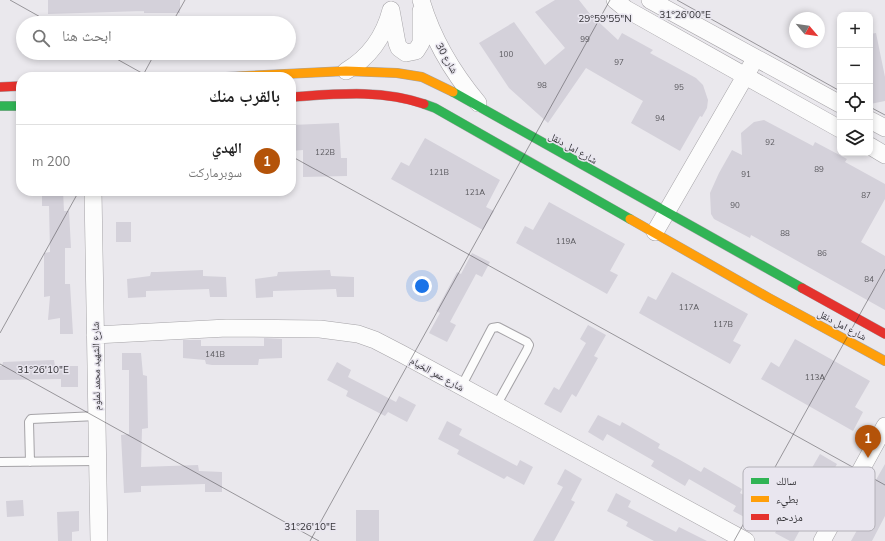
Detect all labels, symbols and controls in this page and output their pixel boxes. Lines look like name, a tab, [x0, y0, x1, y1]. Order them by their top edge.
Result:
text: 31°26'00"E	[659, 8, 711, 21]
text: 29°59'55"N	[578, 12, 632, 25]
north arrow	[789, 12, 825, 48]
map controls	[837, 12, 873, 156]
button: +	[837, 12, 873, 48]
search box	[16, 16, 296, 60]
text: ابحث هنا	[62, 26, 112, 45]
icon: search	[30, 27, 52, 49]
house number: 99	[580, 34, 590, 44]
street label: شارع 30	[433, 40, 461, 76]
button: −	[837, 48, 873, 84]
house number: 100	[499, 49, 513, 59]
house number: 97	[614, 57, 624, 67]
house number: 98	[537, 80, 547, 90]
house number: 95	[674, 82, 684, 92]
button: locate	[837, 84, 873, 120]
text: بالقرب منك	[209, 85, 280, 106]
house number: 94	[655, 113, 665, 123]
button: layers	[837, 120, 873, 156]
street label: شارع امل دنقل	[546, 129, 600, 167]
house number: 92	[765, 137, 775, 147]
text: الهدي	[212, 138, 242, 157]
house number: 122B	[315, 147, 335, 157]
text: 200 m	[32, 153, 70, 169]
text: 1	[263, 153, 271, 169]
text: سوبرماركت	[188, 164, 242, 180]
house number: 89	[814, 164, 824, 174]
house number: 121B	[429, 167, 449, 177]
house number: 91	[741, 169, 751, 179]
house number: 121A	[465, 187, 485, 197]
house number: 87	[861, 190, 871, 200]
house number: 90	[730, 200, 740, 210]
house number: 88	[780, 228, 790, 238]
house number: 119A	[556, 236, 576, 246]
house number: 86	[817, 248, 827, 258]
house number: 84	[864, 274, 874, 284]
your location	[412, 276, 432, 296]
house number: 117A	[679, 302, 699, 312]
street label: شارع امل دنقل	[815, 307, 869, 344]
house number: 117B	[713, 319, 733, 329]
street label: شارع الشهيد محمد لملوم	[89, 321, 104, 410]
house number: 141B	[205, 349, 225, 359]
street label: شارع عمر الخيام	[407, 354, 467, 395]
text: 31°26'10"E	[17, 363, 69, 376]
house number: 113A	[805, 372, 825, 382]
pin: 1	[855, 425, 881, 458]
legend	[743, 467, 875, 531]
text: سالك	[776, 474, 796, 488]
text: بطيء	[776, 492, 798, 508]
text: مزدحم	[776, 510, 803, 525]
text: 31°26'10"E	[284, 520, 336, 533]

